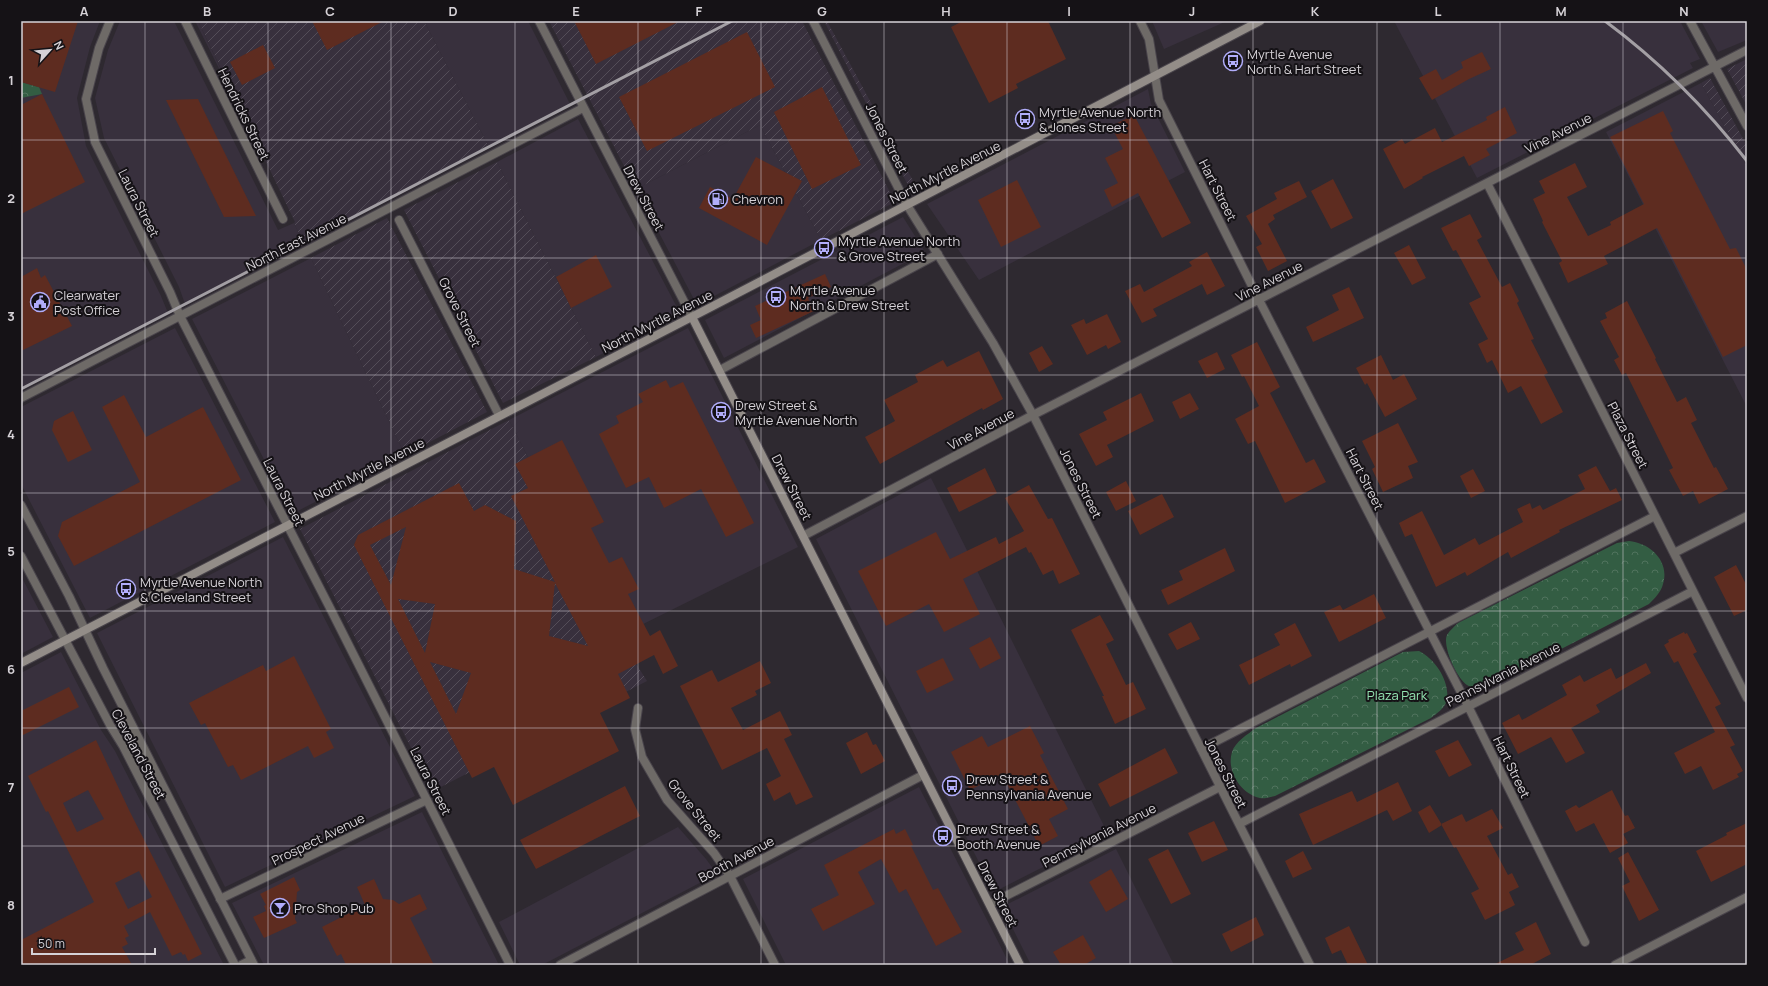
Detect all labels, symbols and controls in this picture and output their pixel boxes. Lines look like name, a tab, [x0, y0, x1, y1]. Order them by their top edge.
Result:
text: A	[80, 2, 89, 20]
text: B	[203, 2, 211, 20]
text: C	[325, 2, 335, 20]
text: D	[448, 2, 458, 20]
text: E	[572, 2, 580, 20]
text: F	[696, 2, 703, 20]
text: G	[817, 2, 827, 20]
text: H	[941, 2, 951, 20]
text: I	[1067, 2, 1071, 20]
text: J	[1189, 2, 1195, 20]
text: K	[1311, 2, 1320, 20]
text: L	[1435, 2, 1442, 20]
text: M	[1555, 2, 1567, 20]
text: N	[1679, 2, 1689, 20]
north arrow	[30, 30, 70, 70]
text: N	[51, 38, 68, 52]
place label: Myrtle Avenue North & Hart Street	[1247, 45, 1362, 78]
bus stop icon: Myrtle Avenue North & Hart Street	[1222, 50, 1244, 72]
street label: Hendricks Street	[214, 65, 274, 163]
text: 1	[8, 71, 14, 89]
street label: Jones Street	[862, 100, 912, 176]
place label: Myrtle Avenue North & Jones Street	[1039, 103, 1161, 136]
bus stop icon: Myrtle Avenue North & Jones Street	[1014, 108, 1036, 130]
street label: Vine Avenue	[1521, 108, 1595, 158]
street label: North Myrtle Avenue	[886, 136, 1004, 208]
street label: Hart Street	[1195, 156, 1241, 224]
street label: Drew Street	[619, 162, 669, 234]
street label: Laura Street	[114, 166, 164, 240]
fuel station icon: Chevron	[707, 188, 729, 210]
text: 2	[7, 189, 15, 207]
place label: Chevron	[732, 190, 783, 208]
street label: North East Avenue	[243, 209, 350, 275]
place label: Myrtle Avenue North & Grove Street	[838, 232, 960, 265]
bus stop icon: Myrtle Avenue North & Grove Street	[813, 237, 835, 259]
street label: Vine Avenue	[1232, 256, 1306, 306]
street label: Grove Street	[435, 274, 485, 350]
place label: Myrtle Avenue North & Drew Street	[790, 281, 909, 314]
street label: North Myrtle Avenue	[598, 285, 716, 357]
place label: Clearwater Post Office	[54, 286, 120, 319]
bus stop icon: Myrtle Avenue North & Drew Street	[765, 286, 787, 308]
public building icon: Clearwater Post Office	[29, 291, 51, 313]
text: 3	[7, 307, 15, 325]
place label: Drew Street & Myrtle Avenue North	[735, 396, 857, 429]
street label: Plaza Street	[1603, 399, 1653, 471]
bus stop icon: Drew Street & Myrtle Avenue North	[710, 401, 732, 423]
street label: Vine Avenue	[945, 404, 1018, 454]
text: 4	[7, 425, 15, 443]
street label: North Myrtle Avenue	[310, 433, 428, 505]
street label: Jones Street	[1056, 445, 1106, 521]
street label: Hart Street	[1342, 445, 1388, 513]
street label: Drew Street	[768, 451, 816, 523]
street label: Laura Street	[259, 455, 309, 529]
text: 5	[7, 542, 15, 560]
place label: Myrtle Avenue North & Cleveland Street	[140, 573, 262, 606]
bus stop icon: Myrtle Avenue North & Cleveland Street	[115, 578, 137, 600]
street label: Pennsylvania Avenue	[1443, 637, 1563, 711]
text: 6	[7, 660, 15, 678]
park label: Plaza Park	[1367, 686, 1428, 704]
street label: Cleveland Street	[108, 706, 170, 802]
street label: Hart Street	[1489, 733, 1535, 801]
street label: Jones Street	[1201, 735, 1251, 811]
street label: Laura Street	[406, 744, 456, 818]
place label: Drew Street & Pennsylvania Avenue	[966, 770, 1092, 803]
street label: Grove Street	[664, 775, 726, 845]
bus stop icon: Drew Street & Pennsylvania Avenue	[941, 775, 963, 797]
text: 7	[8, 778, 15, 796]
street label: Pennsylvania Avenue	[1039, 798, 1159, 872]
street label: Prospect Avenue	[268, 808, 368, 869]
place label: Drew Street & Booth Avenue	[957, 820, 1041, 853]
bus stop icon: Drew Street & Booth Avenue	[932, 825, 954, 847]
street label: Booth Avenue	[695, 831, 777, 887]
street label: Drew Street	[974, 858, 1022, 930]
text: 8	[7, 896, 15, 914]
bar icon: Pro Shop Pub	[269, 897, 291, 919]
place label: Pro Shop Pub	[294, 899, 374, 917]
scale bar	[32, 930, 155, 956]
text: 50 m	[38, 935, 65, 952]

